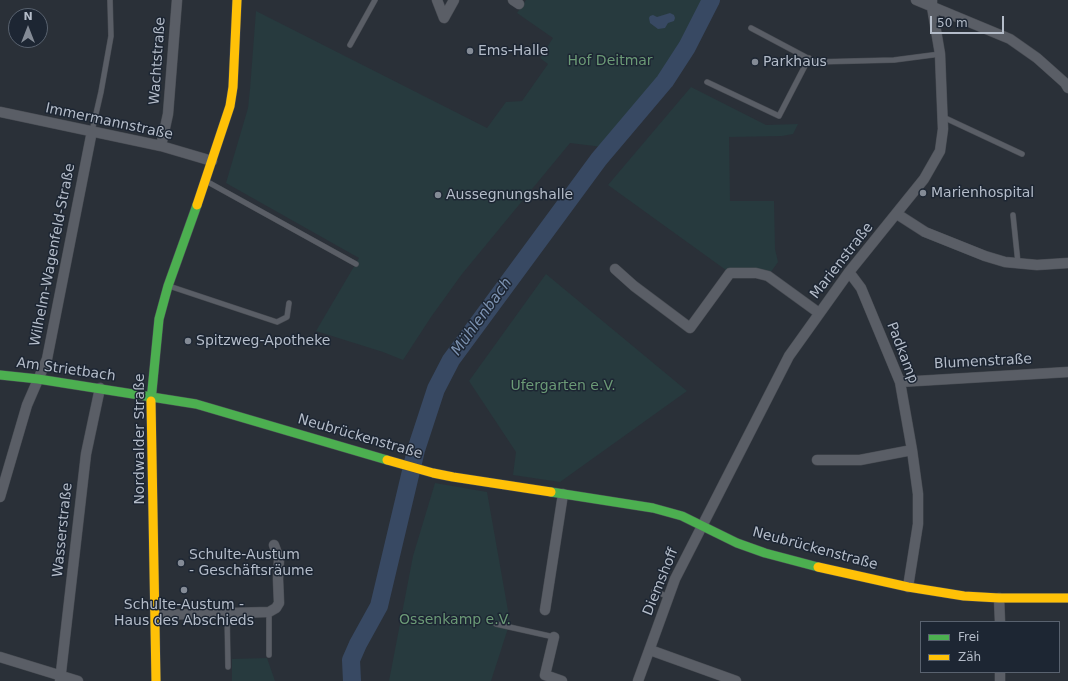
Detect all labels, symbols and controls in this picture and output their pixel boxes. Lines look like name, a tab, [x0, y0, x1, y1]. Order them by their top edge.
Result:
north arrow	[8, 8, 48, 48]
scale bar	[932, 8, 1006, 34]
text: N	[23, 10, 33, 23]
street label: Wachtstraße	[147, 16, 169, 106]
text: 50 m	[937, 16, 968, 30]
place label: Ems-Halle	[478, 43, 548, 59]
marker: Ems-Halle	[465, 46, 475, 56]
park label: Hof Deitmar	[567, 53, 653, 69]
place label: Parkhaus	[763, 54, 827, 70]
marker: Parkhaus	[750, 57, 760, 67]
street label: Immermannstraße	[44, 100, 174, 144]
street label: Wilhelm-Wagenfeld-Straße	[27, 162, 79, 348]
place label: Marienhospital	[931, 185, 1034, 201]
place label: Aussegnungshalle	[446, 187, 573, 203]
marker: Marienhospital	[918, 188, 928, 198]
marker: Aussegnungshalle	[433, 190, 443, 200]
street label: Marienstraße	[807, 219, 877, 303]
water label: Mühlenbach	[448, 275, 516, 359]
street label: Padkamp	[883, 320, 921, 386]
place label: Spitzweg-Apotheke	[196, 333, 330, 349]
marker: Spitzweg-Apotheke	[183, 336, 193, 346]
street label: Blumenstraße	[934, 351, 1032, 373]
street label: Am Strietbach	[15, 355, 117, 385]
street label: Nordwalder Straße	[132, 373, 148, 505]
park label: Ufergarten e.V.	[510, 378, 616, 394]
street label: Neubrückenstraße	[296, 411, 424, 463]
street label: Wasserstraße	[50, 482, 76, 578]
street label: Neubrückenstraße	[751, 524, 879, 574]
street label: Diemshoff	[640, 546, 682, 618]
place label: Schulte-Austum - Geschäftsräume	[189, 547, 313, 580]
marker: Schulte-Austum - Geschäftsräume	[176, 558, 186, 568]
marker: Schulte-Austum - Haus des Abschieds	[179, 585, 189, 595]
place label: Schulte-Austum - Haus des Abschieds	[114, 597, 254, 630]
park label: Ossenkamp e.V.	[399, 612, 511, 628]
legend	[920, 621, 1060, 673]
text: Frei	[958, 630, 979, 644]
text: Zäh	[958, 650, 981, 664]

